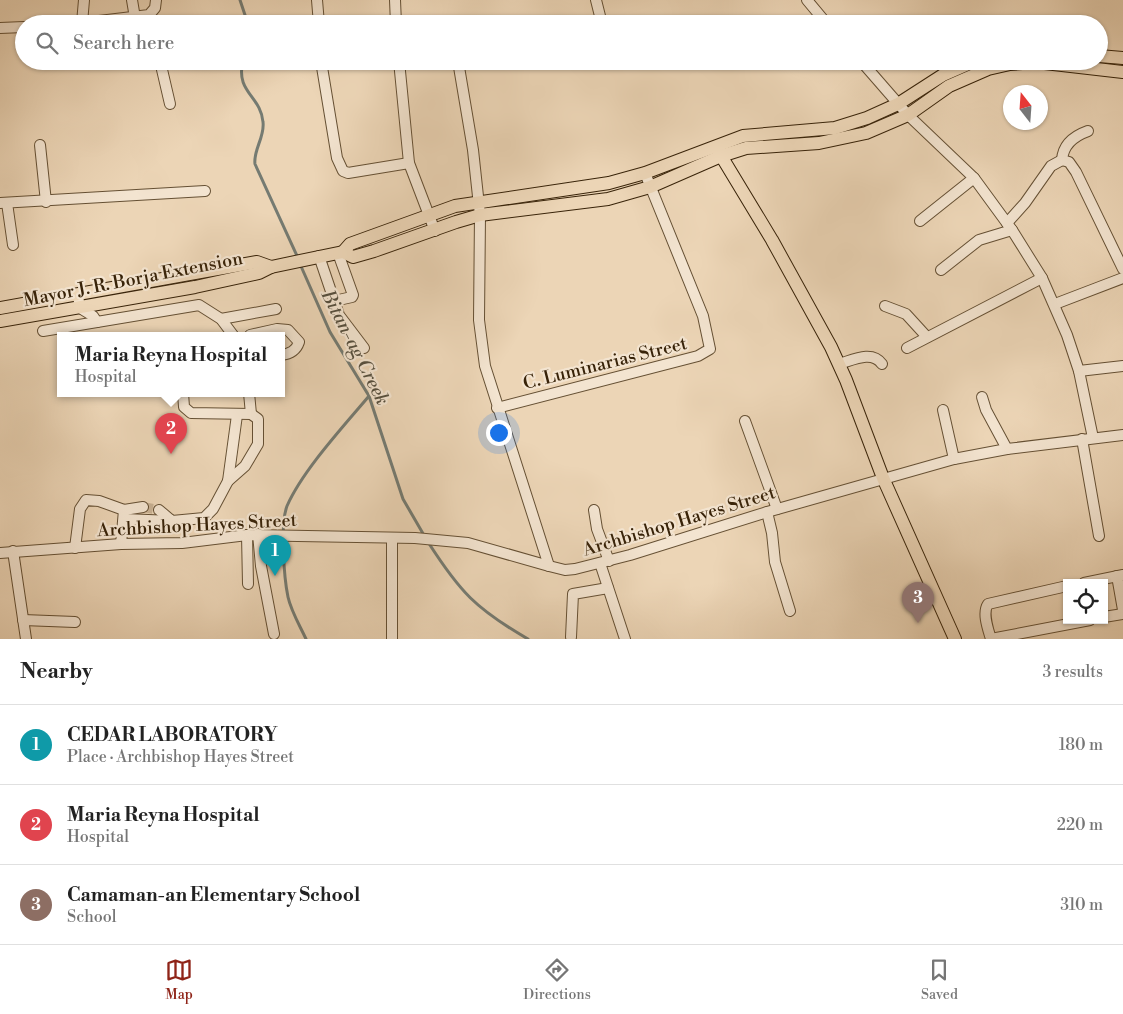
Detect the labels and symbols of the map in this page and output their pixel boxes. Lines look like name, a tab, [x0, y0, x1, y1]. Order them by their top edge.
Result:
north arrow	[1003, 85, 1048, 130]
street label: Mayor J. R. Borja Extension	[22, 247, 245, 312]
water label: Bitan-ag Creek	[315, 285, 394, 409]
street label: C. Luminarias Street	[521, 332, 690, 395]
pin: 2	[155, 413, 187, 454]
your location	[486, 420, 512, 446]
street label: Archbishop Hayes Street	[579, 481, 779, 562]
street label: Archbishop Hayes Street	[96, 509, 298, 542]
pin: 1	[259, 535, 291, 576]
pin: 3	[902, 582, 934, 623]

